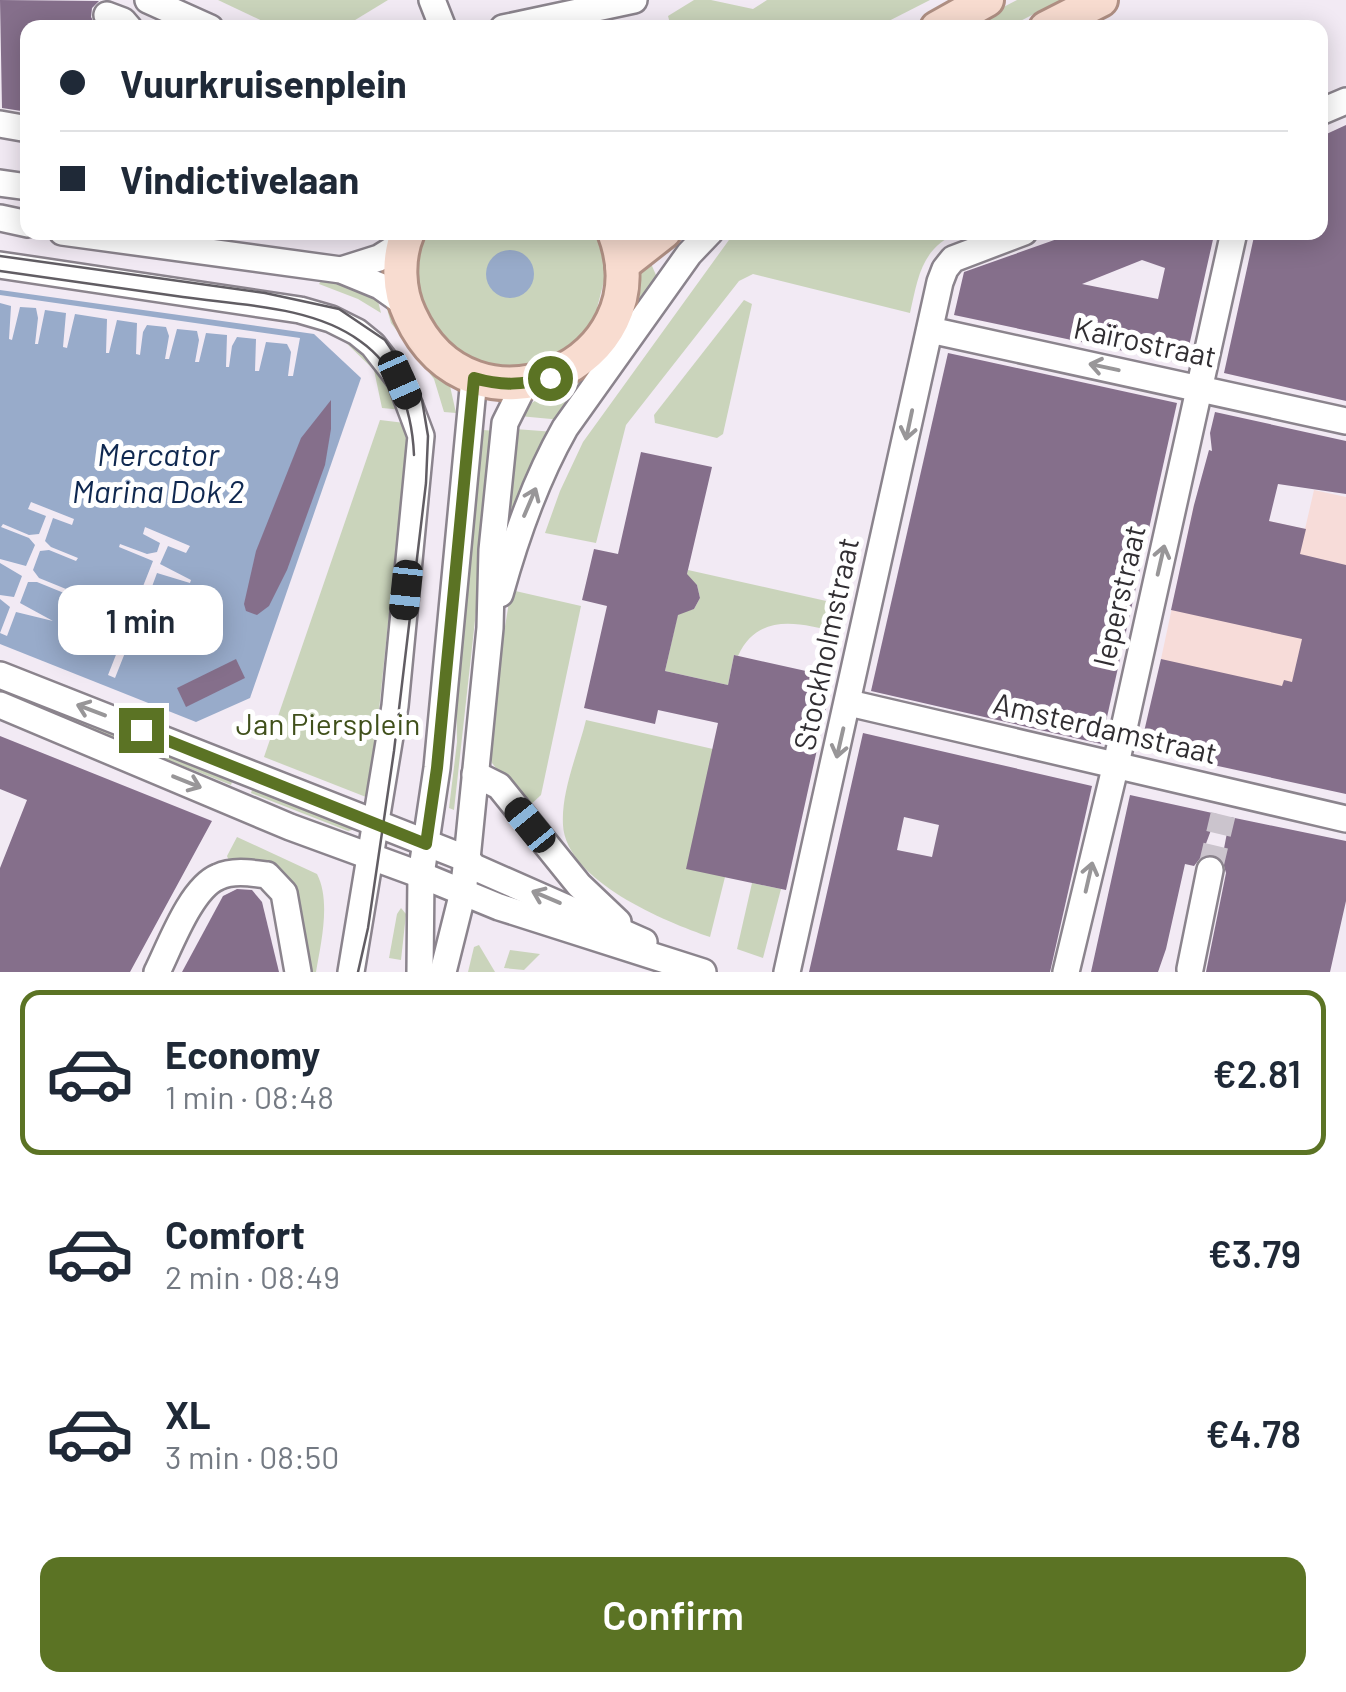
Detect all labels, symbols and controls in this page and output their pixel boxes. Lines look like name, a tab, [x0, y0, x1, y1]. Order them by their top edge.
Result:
text: Vuurkruisenplein	[120, 60, 407, 106]
text: Vindictivelaan	[120, 156, 359, 202]
street label: Kaïrostraat	[1071, 308, 1220, 374]
car	[374, 346, 426, 414]
route start	[528, 356, 573, 401]
one-way arrow	[1089, 357, 1121, 375]
one-way arrow	[898, 408, 917, 440]
water label: Mercator Marina Dok 2	[72, 434, 244, 509]
one-way arrow	[522, 487, 540, 517]
street label: Ieperstraat	[1084, 521, 1152, 670]
street label: Stockholmstraat	[785, 534, 865, 753]
one-way arrow	[1153, 545, 1171, 577]
car	[388, 559, 424, 621]
callout: 1 min	[58, 585, 224, 655]
text: 1 min	[106, 601, 175, 639]
street label: Amsterdamstraat	[990, 684, 1221, 770]
one-way arrow	[76, 700, 107, 718]
park label: Jan Piersplein	[236, 705, 420, 741]
route end	[119, 708, 164, 753]
one-way arrow	[830, 726, 848, 758]
one-way arrow	[171, 775, 202, 793]
car	[499, 792, 561, 858]
one-way arrow	[1081, 862, 1099, 894]
one-way arrow	[531, 887, 562, 905]
icon: car	[45, 1028, 135, 1118]
text: Economy	[165, 1031, 320, 1077]
text: €2.81	[1213, 1050, 1301, 1096]
text: 1 min · 08:48	[165, 1077, 334, 1115]
icon: car	[45, 1208, 135, 1298]
text: Comfort	[165, 1211, 305, 1257]
text: €3.79	[1208, 1230, 1301, 1276]
text: 2 min · 08:49	[165, 1257, 340, 1295]
icon: car	[45, 1388, 135, 1478]
text: XL	[165, 1391, 211, 1437]
text: €4.78	[1205, 1410, 1301, 1456]
text: 3 min · 08:50	[165, 1437, 339, 1475]
button: Confirm	[40, 1557, 1306, 1672]

